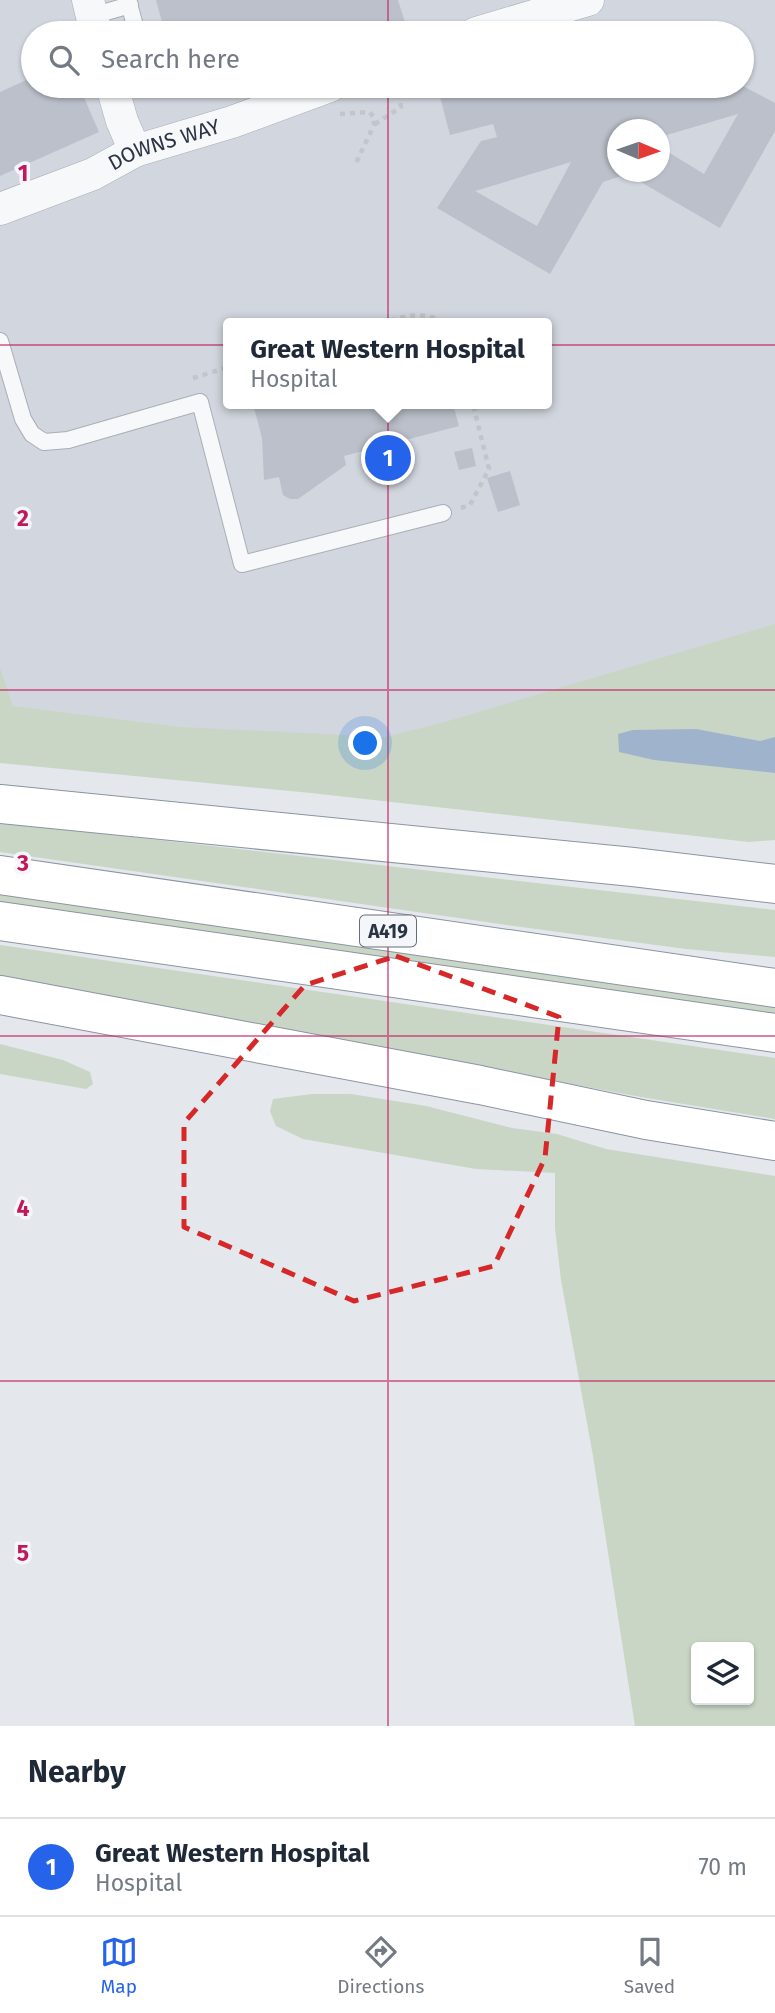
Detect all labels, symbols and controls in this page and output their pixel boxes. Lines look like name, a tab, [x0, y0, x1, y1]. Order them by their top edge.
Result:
search box	[21, 21, 754, 98]
icon: search	[45, 41, 83, 79]
text: Search here	[101, 44, 240, 75]
street label: DOWNS WAY	[104, 113, 224, 176]
north arrow	[607, 119, 670, 182]
text: 1	[18, 159, 28, 187]
popup	[223, 318, 552, 409]
text: Great Western Hospital	[250, 334, 525, 365]
text: Hospital	[250, 365, 337, 393]
pin: 1	[365, 432, 411, 484]
text: 2	[17, 504, 29, 532]
your location	[348, 726, 382, 760]
text: 3	[16, 849, 29, 877]
road number: A419	[360, 916, 416, 946]
text: 4	[17, 1194, 30, 1222]
text: 5	[17, 1539, 29, 1567]
map controls	[691, 1642, 754, 1705]
button: layers	[691, 1642, 754, 1705]
text: Nearby	[28, 1754, 126, 1790]
text: Great Western Hospital	[95, 1838, 369, 1869]
text: 1	[46, 1853, 56, 1881]
text: 70 m	[698, 1853, 747, 1881]
text: Hospital	[95, 1869, 182, 1897]
tab: Map	[100, 1933, 138, 1998]
tab: Directions	[337, 1933, 424, 1998]
tab: Saved	[624, 1933, 675, 1998]

